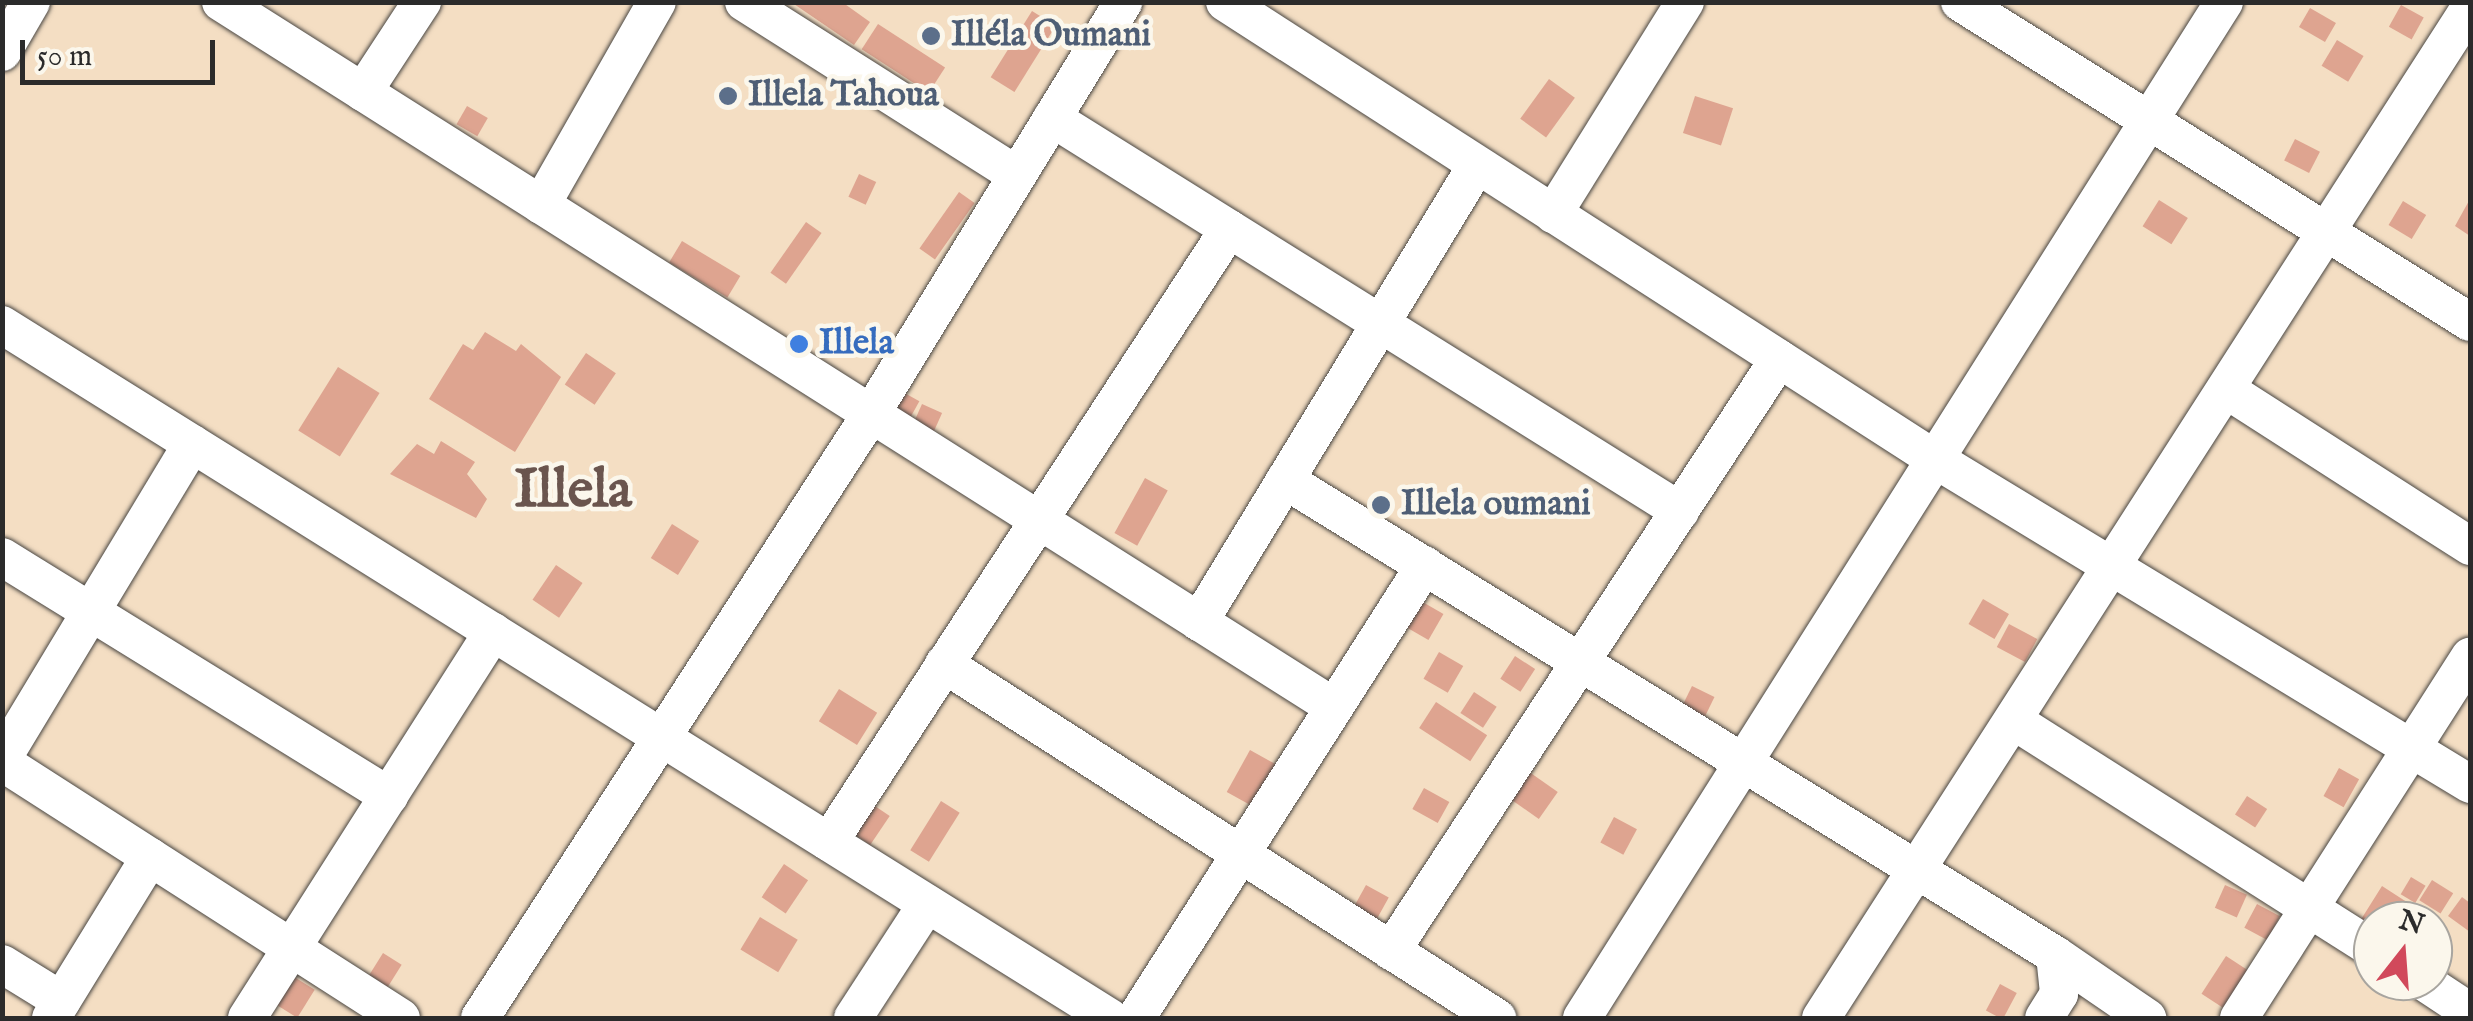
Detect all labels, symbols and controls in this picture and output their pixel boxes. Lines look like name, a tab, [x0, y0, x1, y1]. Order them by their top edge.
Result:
place label: Illéla Oumani	[951, 15, 1151, 57]
scale bar	[25, 20, 220, 82]
marker: Illéla Oumani	[920, 25, 942, 47]
text: 50 m	[37, 38, 92, 76]
place label: Illela Tahoua	[748, 75, 939, 117]
marker: Illela Tahoua	[717, 85, 739, 107]
place label: Illela	[819, 323, 894, 365]
marker: Illela	[788, 333, 810, 355]
district label: Illela	[514, 459, 632, 525]
place label: Illela oumani	[1401, 484, 1591, 526]
marker: Illela oumani	[1370, 494, 1392, 516]
north arrow	[2353, 901, 2453, 1001]
text: N	[2395, 903, 2428, 944]

